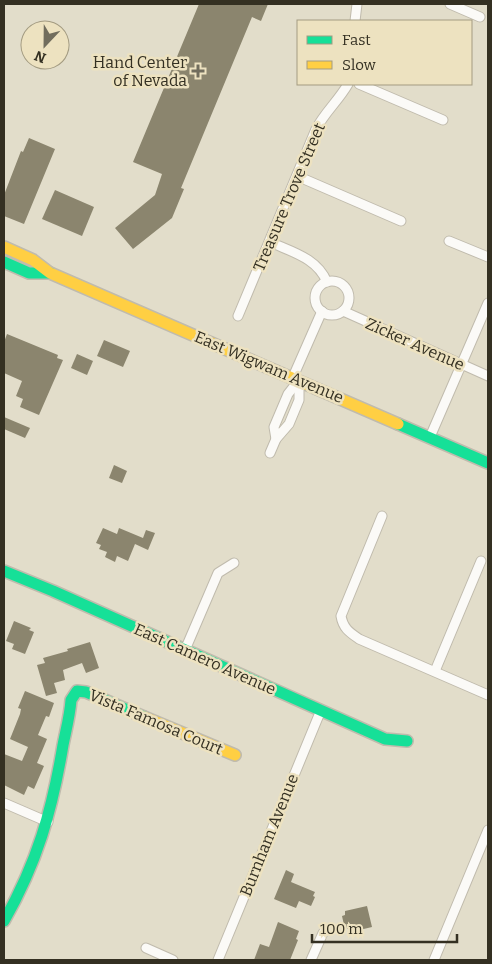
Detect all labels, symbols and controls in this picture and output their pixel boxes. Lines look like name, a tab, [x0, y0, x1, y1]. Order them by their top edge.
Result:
north arrow	[20, 20, 70, 70]
legend	[297, 20, 472, 85]
text: Fast	[342, 31, 371, 49]
text: N	[32, 47, 49, 66]
place label: Hand Center of Nevada	[93, 53, 187, 90]
text: Slow	[342, 56, 377, 74]
marker: Hand Center of Nevada	[191, 64, 205, 78]
street label: Treasure Trove Street	[249, 120, 329, 274]
street label: Zicker Avenue	[363, 314, 467, 374]
street label: East Wigwam Avenue	[192, 327, 346, 407]
street label: East Camero Avenue	[131, 619, 279, 699]
street label: Vista Famosa Court	[86, 685, 226, 759]
street label: Burnham Avenue	[236, 771, 302, 899]
scale bar	[312, 912, 457, 944]
text: 100 m	[320, 920, 363, 938]

